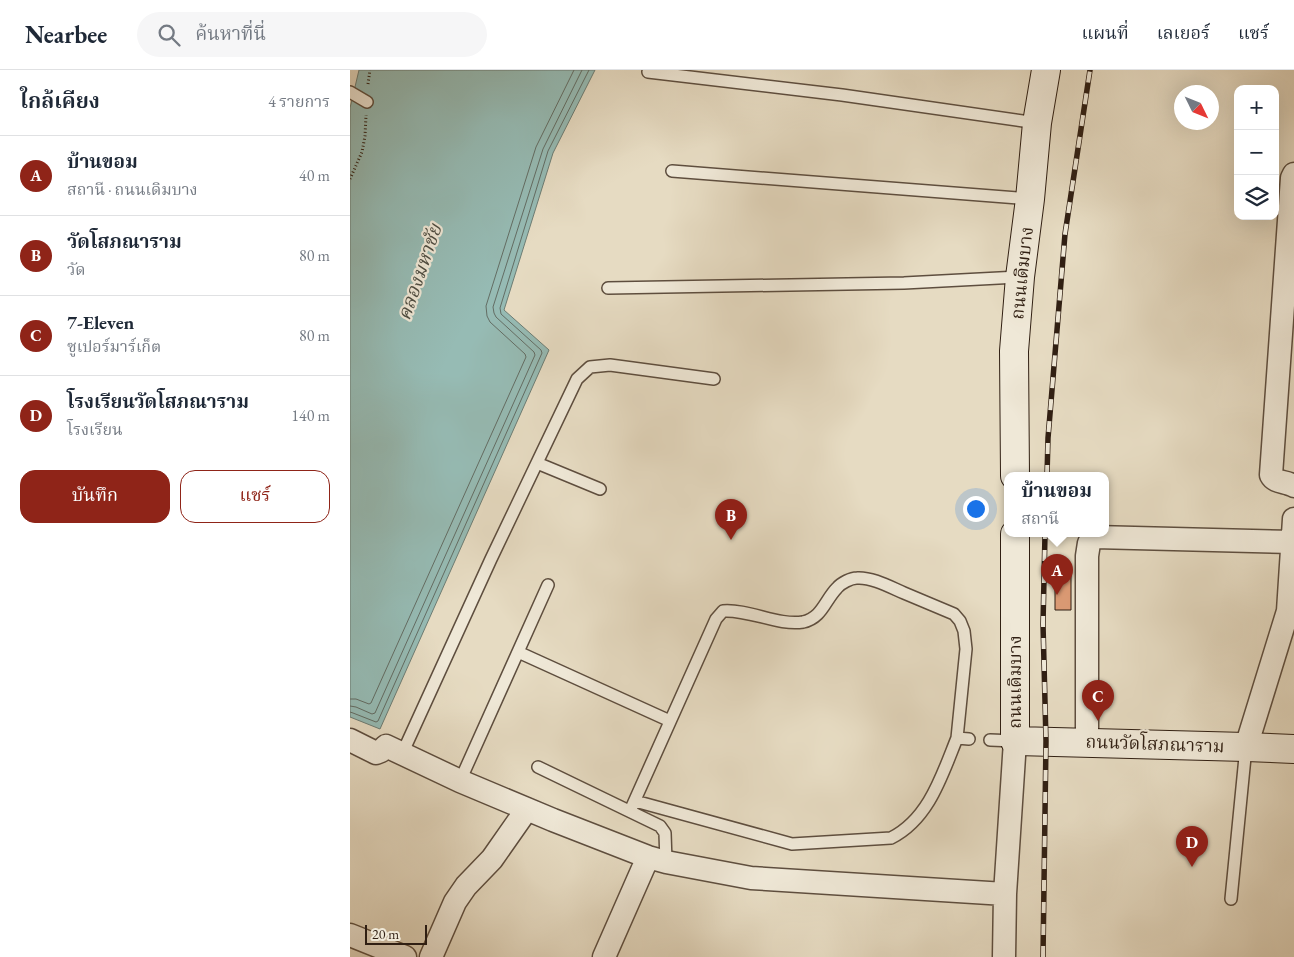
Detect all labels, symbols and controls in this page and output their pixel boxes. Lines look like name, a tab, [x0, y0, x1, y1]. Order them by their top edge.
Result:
search box	[137, 12, 487, 57]
text: Nearbee	[25, 19, 107, 50]
icon: search	[155, 21, 183, 49]
text: ค้นหาที่นี่	[195, 21, 266, 46]
text: แผนที่	[1081, 21, 1129, 44]
text: เลเยอร์	[1157, 21, 1210, 44]
text: แชร์	[1238, 21, 1269, 44]
north arrow	[1174, 85, 1219, 130]
map controls	[1234, 85, 1279, 220]
button: +	[1234, 85, 1279, 130]
text: ใกล้เคียง	[20, 87, 100, 114]
text: 4 รายการ	[268, 91, 330, 112]
button: −	[1234, 130, 1279, 175]
text: บ้านขอม	[67, 149, 138, 174]
text: A	[30, 165, 42, 186]
text: 40 m	[299, 165, 330, 186]
button: layers	[1234, 175, 1279, 220]
text: สถานี · ถนนเดิมบาง	[67, 179, 198, 200]
water label: คลองมหาชัย	[391, 219, 448, 324]
street label: ถนนเดิมบาง	[1005, 225, 1038, 321]
text: วัดโสภณาราม	[67, 229, 182, 254]
text: B	[31, 245, 41, 266]
text: 80 m	[299, 245, 330, 266]
text: วัด	[67, 259, 86, 280]
text: 7-Eleven	[67, 310, 134, 335]
text: C	[30, 325, 42, 346]
text: 80 m	[299, 325, 330, 346]
text: ซูเปอร์มาร์เก็ต	[67, 336, 161, 357]
text: โรงเรียนวัดโสภณาราม	[67, 389, 249, 414]
text: D	[30, 405, 42, 426]
text: 140 m	[291, 405, 330, 426]
text: โรงเรียน	[67, 419, 123, 440]
button: บันทึก	[20, 470, 170, 523]
button: แชร์	[180, 470, 330, 523]
popup	[1004, 472, 1109, 537]
text: บ้านขอม	[1021, 478, 1092, 503]
your location	[963, 496, 989, 522]
pin: B	[715, 499, 747, 540]
text: สถานี	[1021, 508, 1059, 529]
pin: A	[1041, 554, 1073, 595]
street label: ถนนเดิมบาง	[1003, 635, 1026, 729]
pin: C	[1082, 680, 1114, 721]
street label: ถนนวัดโสภณาราม	[1085, 729, 1225, 757]
pin: D	[1176, 826, 1208, 867]
scale bar	[365, 922, 428, 945]
text: 20 m	[372, 925, 399, 943]

